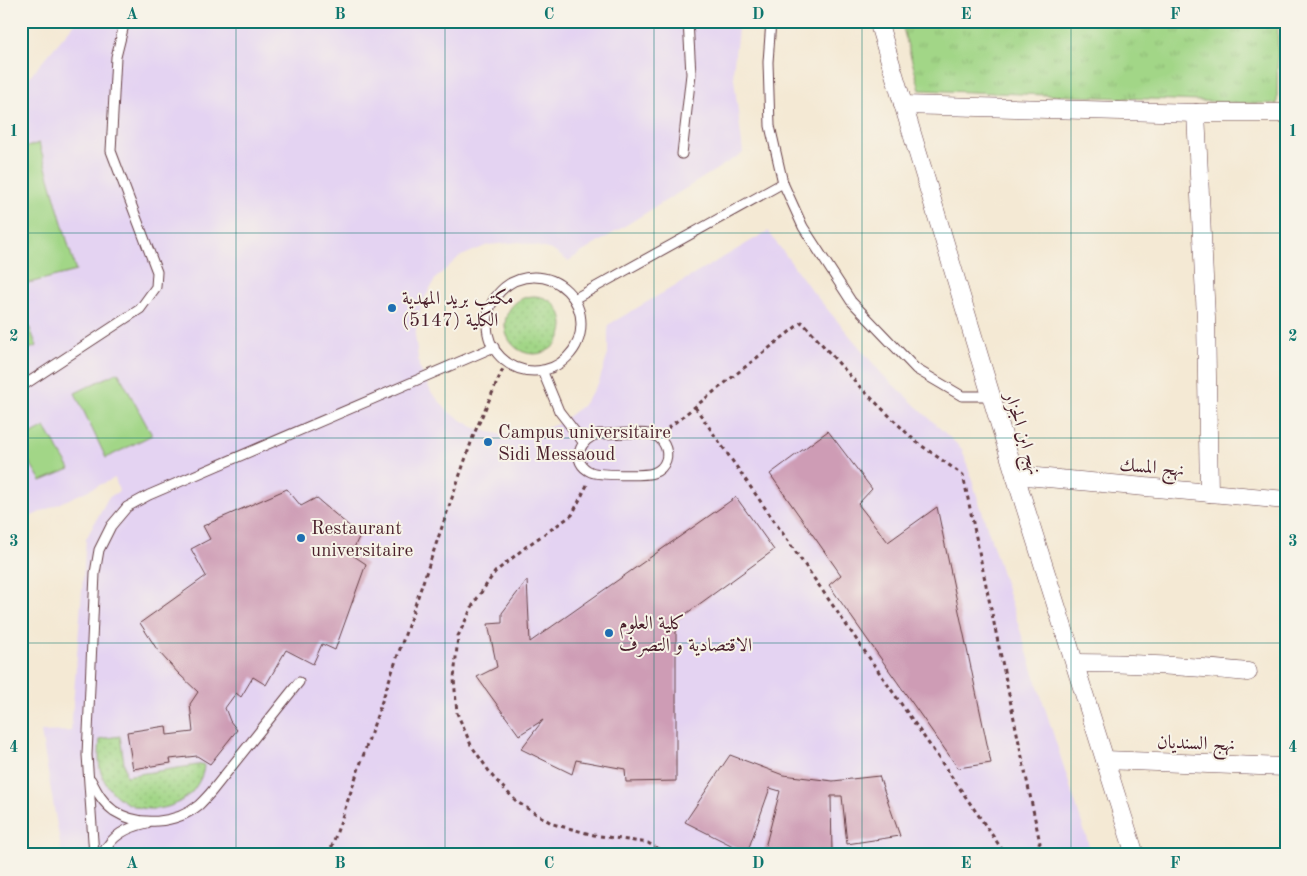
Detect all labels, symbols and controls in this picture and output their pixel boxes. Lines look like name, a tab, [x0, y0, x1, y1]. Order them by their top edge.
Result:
text: A	[126, 7, 138, 23]
text: B	[334, 7, 346, 23]
text: C	[544, 7, 554, 23]
text: D	[752, 7, 764, 23]
text: E	[960, 7, 972, 23]
text: F	[1170, 7, 1181, 23]
text: 1	[9, 124, 19, 140]
text: 1	[1288, 124, 1298, 140]
place label: مكتب بريد المهدية الكلية (5147)	[402, 288, 514, 331]
marker: مكتب بريد المهدية الكلية (5147)	[386, 302, 398, 314]
text: 2	[9, 329, 19, 345]
text: 2	[1288, 329, 1298, 345]
street label: نهج ابن الجزار	[994, 388, 1043, 479]
place label: Campus universitaire Sidi Messaoud	[498, 424, 671, 465]
marker: Campus universitaire Sidi Messaoud	[482, 436, 494, 448]
street label: نهج المسك	[1118, 455, 1185, 487]
place label: Restaurant universitaire	[311, 520, 413, 561]
marker: Restaurant universitaire	[295, 532, 307, 544]
text: 3	[9, 534, 19, 550]
text: 3	[1288, 534, 1298, 550]
place label: كلية العلوم الاقتصادية و التصرف	[619, 614, 752, 657]
marker: كلية العلوم الاقتصادية و التصرف	[603, 627, 615, 639]
street label: نهج السنديان	[1156, 734, 1235, 761]
text: 4	[9, 740, 19, 756]
text: 4	[1288, 740, 1298, 756]
text: A	[126, 856, 138, 872]
text: B	[334, 856, 346, 872]
text: C	[544, 856, 554, 872]
text: D	[752, 856, 764, 872]
text: E	[960, 856, 972, 872]
text: F	[1170, 856, 1181, 872]

